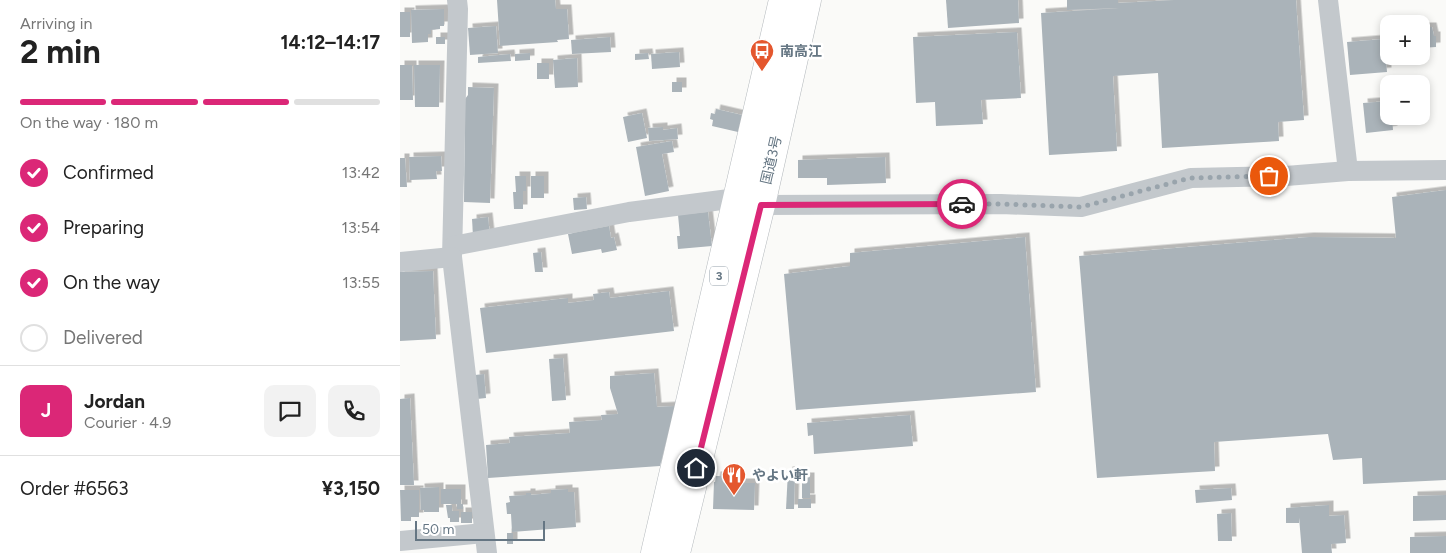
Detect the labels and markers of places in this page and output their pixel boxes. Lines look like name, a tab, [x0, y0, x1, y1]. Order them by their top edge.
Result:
bus stop icon: 南高江	[749, 38, 775, 72]
place label: 南高江	[780, 43, 822, 60]
pin	[1248, 155, 1290, 197]
pin	[675, 447, 717, 489]
restaurant icon: やよい軒	[721, 462, 747, 496]
place label: やよい軒	[752, 467, 808, 484]

